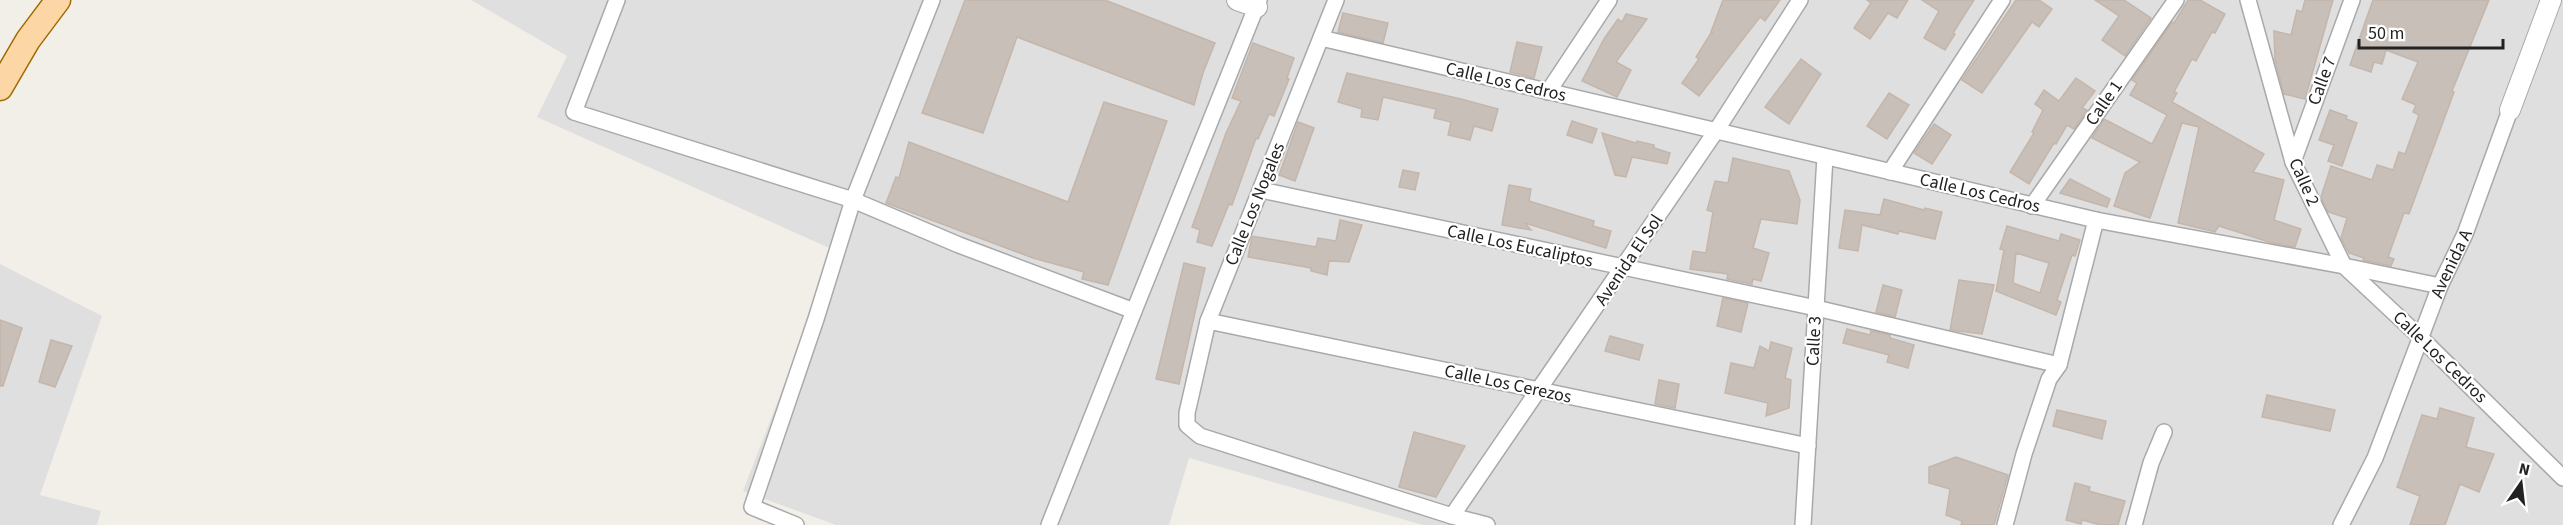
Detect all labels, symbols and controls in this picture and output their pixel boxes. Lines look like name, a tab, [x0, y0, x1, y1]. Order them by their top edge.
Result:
scale bar	[2359, 12, 2503, 50]
text: 50 m	[2368, 21, 2404, 46]
street label: Calle 7	[2302, 53, 2342, 109]
street label: Calle Los Cedros	[1443, 56, 1569, 108]
street label: Calle 1	[2079, 75, 2129, 131]
street label: Calle Los Nogales	[1219, 139, 1291, 269]
street label: Calle 2	[2282, 154, 2326, 210]
street label: Calle Los Cedros	[1917, 167, 2043, 219]
street label: Avenida El Sol	[1589, 209, 1669, 311]
street label: Calle Los Eucaliptos	[1445, 218, 1595, 274]
street label: Avenida A	[2424, 225, 2478, 302]
street label: Calle Los Cedros	[2387, 305, 2493, 409]
street label: Calle 3	[1800, 315, 1828, 367]
street label: Calle Los Cerezos	[1442, 358, 1574, 410]
north arrow	[2491, 453, 2551, 513]
text: N	[2517, 457, 2532, 481]

